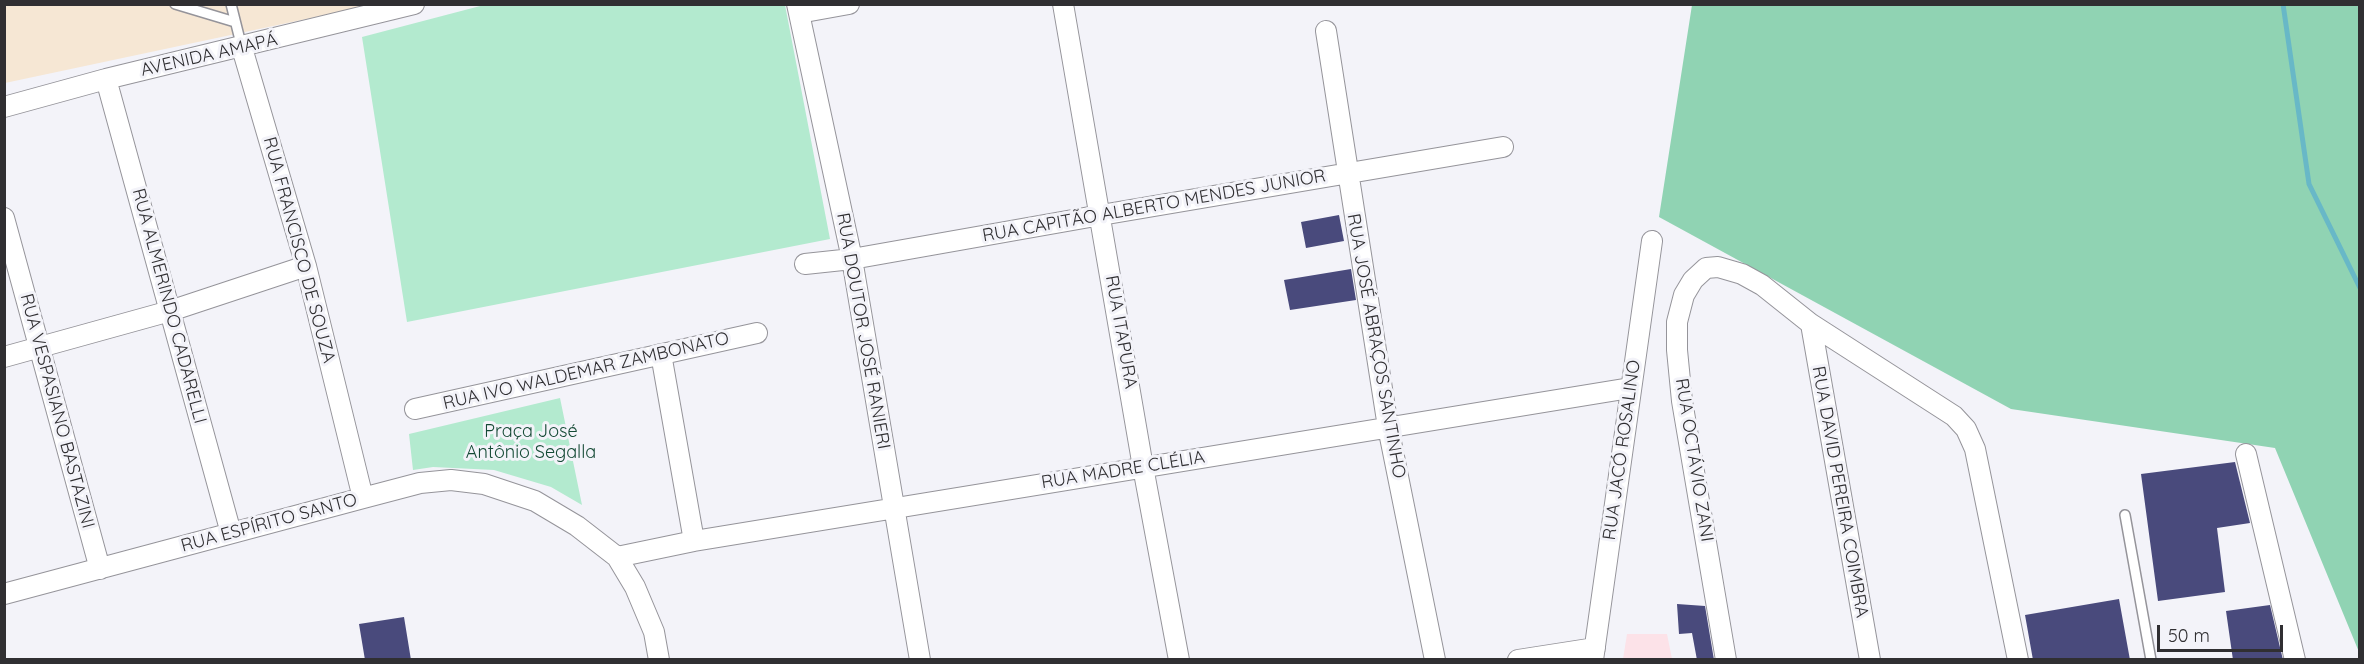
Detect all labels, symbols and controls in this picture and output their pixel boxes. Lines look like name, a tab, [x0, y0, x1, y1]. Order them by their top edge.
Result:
street label: AVENIDA AMAPÁ	[138, 29, 280, 81]
street label: RUA FRANCISCO DE SOUZA	[258, 135, 340, 365]
street label: RUA CAPITÃO ALBERTO MENDES JUNIOR	[981, 165, 1327, 247]
street label: RUA ALMERINDO CADARELLI	[127, 186, 211, 426]
street label: RUA DOUTOR JOSÉ RANIERI	[832, 211, 894, 451]
street label: RUA JOSÉ ABRAÇOS SANTINHO	[1342, 212, 1410, 480]
street label: RUA ITAPURA	[1100, 274, 1142, 390]
street label: RUA VESPASIANO BASTAZINI	[15, 291, 99, 531]
street label: RUA IVO WALDEMAR ZAMBONATO	[441, 328, 731, 414]
street label: RUA JACÓ ROSALINO	[1599, 359, 1645, 541]
street label: RUA DAVID PEREIRA COIMBRA	[1807, 365, 1873, 619]
street label: RUA OCTÁVIO ZANI	[1670, 377, 1718, 543]
park label: Praça José Antônio Segalla	[466, 421, 596, 464]
street label: RUA MADRE CLÉLIA	[1040, 446, 1206, 494]
street label: RUA ESPÍRITO SANTO	[178, 489, 360, 557]
scale bar	[2160, 613, 2286, 651]
text: 50 m	[2168, 624, 2210, 647]

